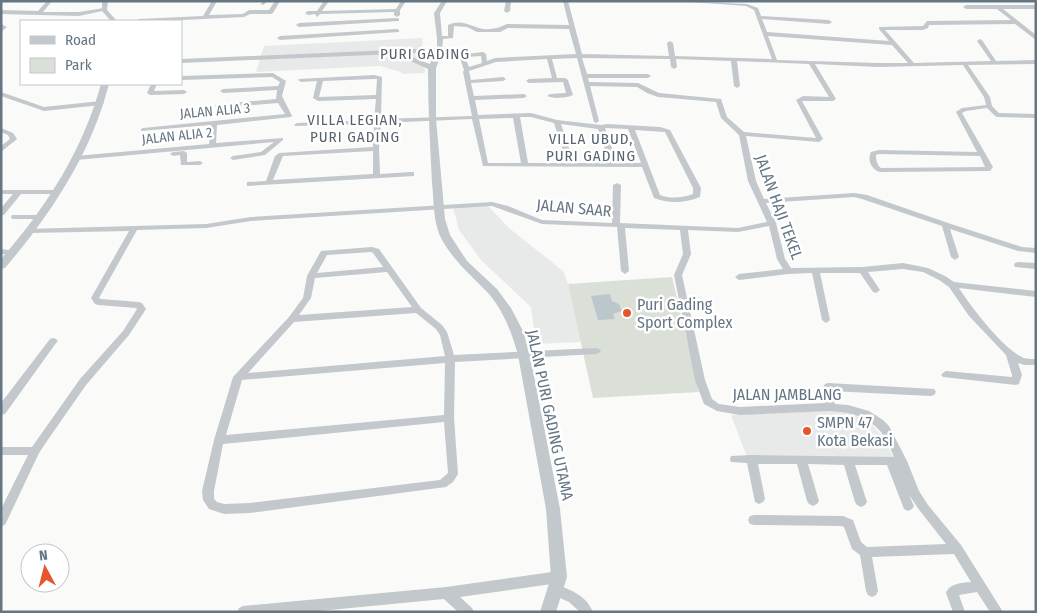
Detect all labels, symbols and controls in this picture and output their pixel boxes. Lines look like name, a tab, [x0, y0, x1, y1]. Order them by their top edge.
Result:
legend	[20, 20, 182, 85]
text: Road	[65, 31, 96, 49]
district label: PURI GADING	[380, 45, 470, 63]
text: Park	[65, 56, 92, 74]
street label: JALAN ALIA 3	[179, 99, 251, 123]
district label: VILLA LEGIAN, PURI GADING	[307, 111, 403, 146]
street label: JALAN ALIA 2	[141, 124, 213, 148]
district label: VILLA UBUD, PURI GADING	[546, 130, 636, 165]
street label: JALAN HAJI TEKEL	[751, 152, 807, 262]
street label: JALAN SAAR	[536, 195, 613, 221]
place label: Puri Gading Sport Complex	[637, 295, 732, 332]
marker: Puri Gading Sport Complex	[621, 307, 633, 319]
street label: JALAN PURI GADING UTAMA	[523, 328, 578, 503]
street label: JALAN JAMBLANG	[732, 385, 842, 404]
place label: SMPN 47 Kota Bekasi	[817, 413, 893, 450]
marker: SMPN 47 Kota Bekasi	[801, 425, 813, 437]
north arrow	[20, 543, 70, 593]
text: N	[38, 547, 49, 565]

